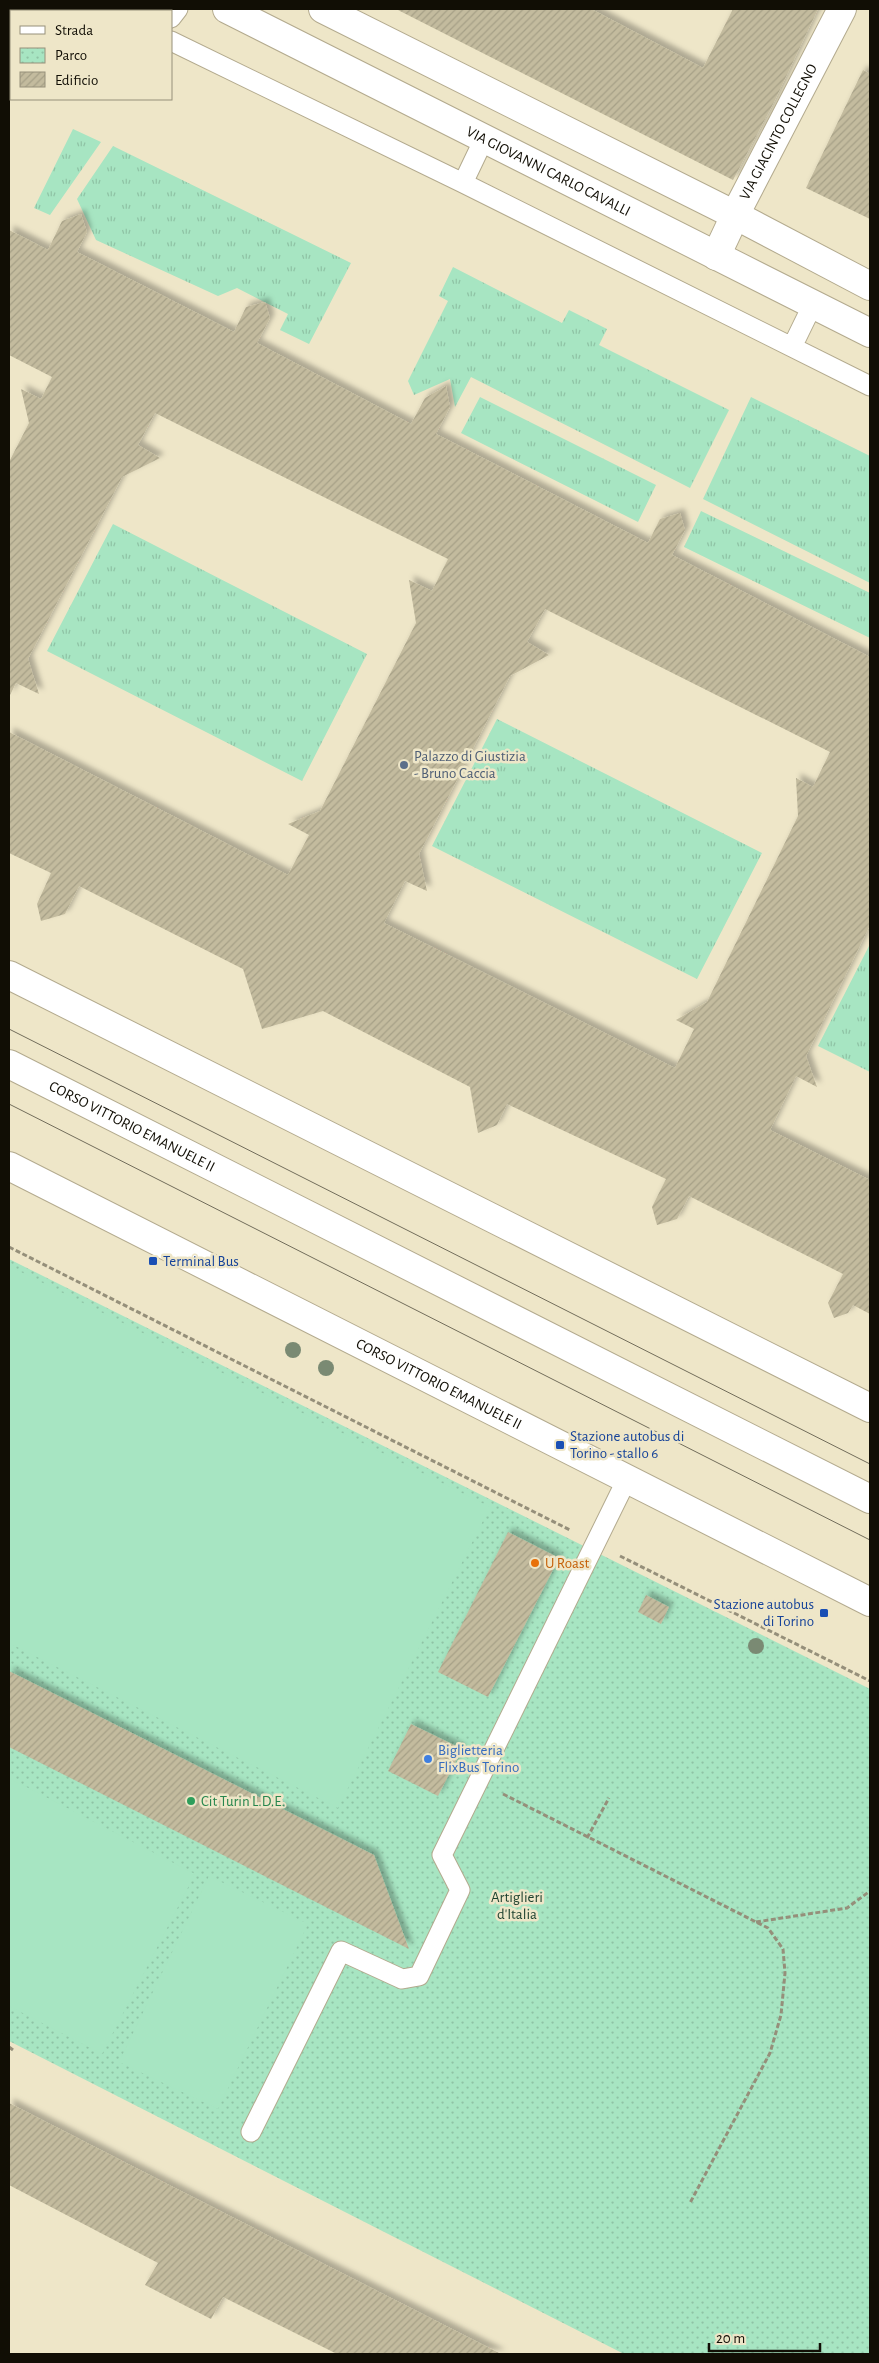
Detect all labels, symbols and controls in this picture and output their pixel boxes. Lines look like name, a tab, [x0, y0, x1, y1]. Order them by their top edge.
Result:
legend	[10, 10, 172, 100]
text: Strada	[55, 23, 93, 38]
text: Parco	[55, 48, 87, 63]
street label: VIA GIACINTO COLLEGNO	[737, 61, 820, 202]
text: Edificio	[55, 73, 98, 88]
street label: VIA GIOVANNI CARLO CAVALLI	[464, 123, 633, 219]
place label: Palazzo di Giustizia - Bruno Caccia	[414, 749, 526, 781]
marker: Palazzo di Giustizia - Bruno Caccia	[398, 759, 410, 771]
street label: CORSO VITTORIO EMANUELE II	[47, 1078, 217, 1174]
place label: Terminal Bus	[163, 1254, 239, 1269]
marker: Terminal Bus	[147, 1255, 159, 1267]
street label: CORSO VITTORIO EMANUELE II	[354, 1336, 524, 1432]
place label: Stazione autobus di Torino - stallo 6	[570, 1429, 684, 1461]
marker: Stazione autobus di Torino - stallo 6	[554, 1439, 566, 1451]
place label: U Roast	[545, 1556, 589, 1571]
marker: U Roast	[529, 1557, 541, 1569]
place label: Stazione autobus di Torino	[714, 1597, 814, 1629]
marker: Stazione autobus di Torino	[818, 1607, 830, 1619]
place label: Biglietteria FlixBus Torino	[438, 1743, 519, 1775]
marker: Biglietteria FlixBus Torino	[422, 1753, 434, 1765]
place label: Cit Turin L.D.E.	[201, 1794, 285, 1809]
marker: Cit Turin L.D.E.	[185, 1795, 197, 1807]
park label: Artiglieri d'Italia	[491, 1890, 543, 1922]
scale bar	[709, 2320, 820, 2352]
text: 20 m	[716, 2331, 745, 2346]

